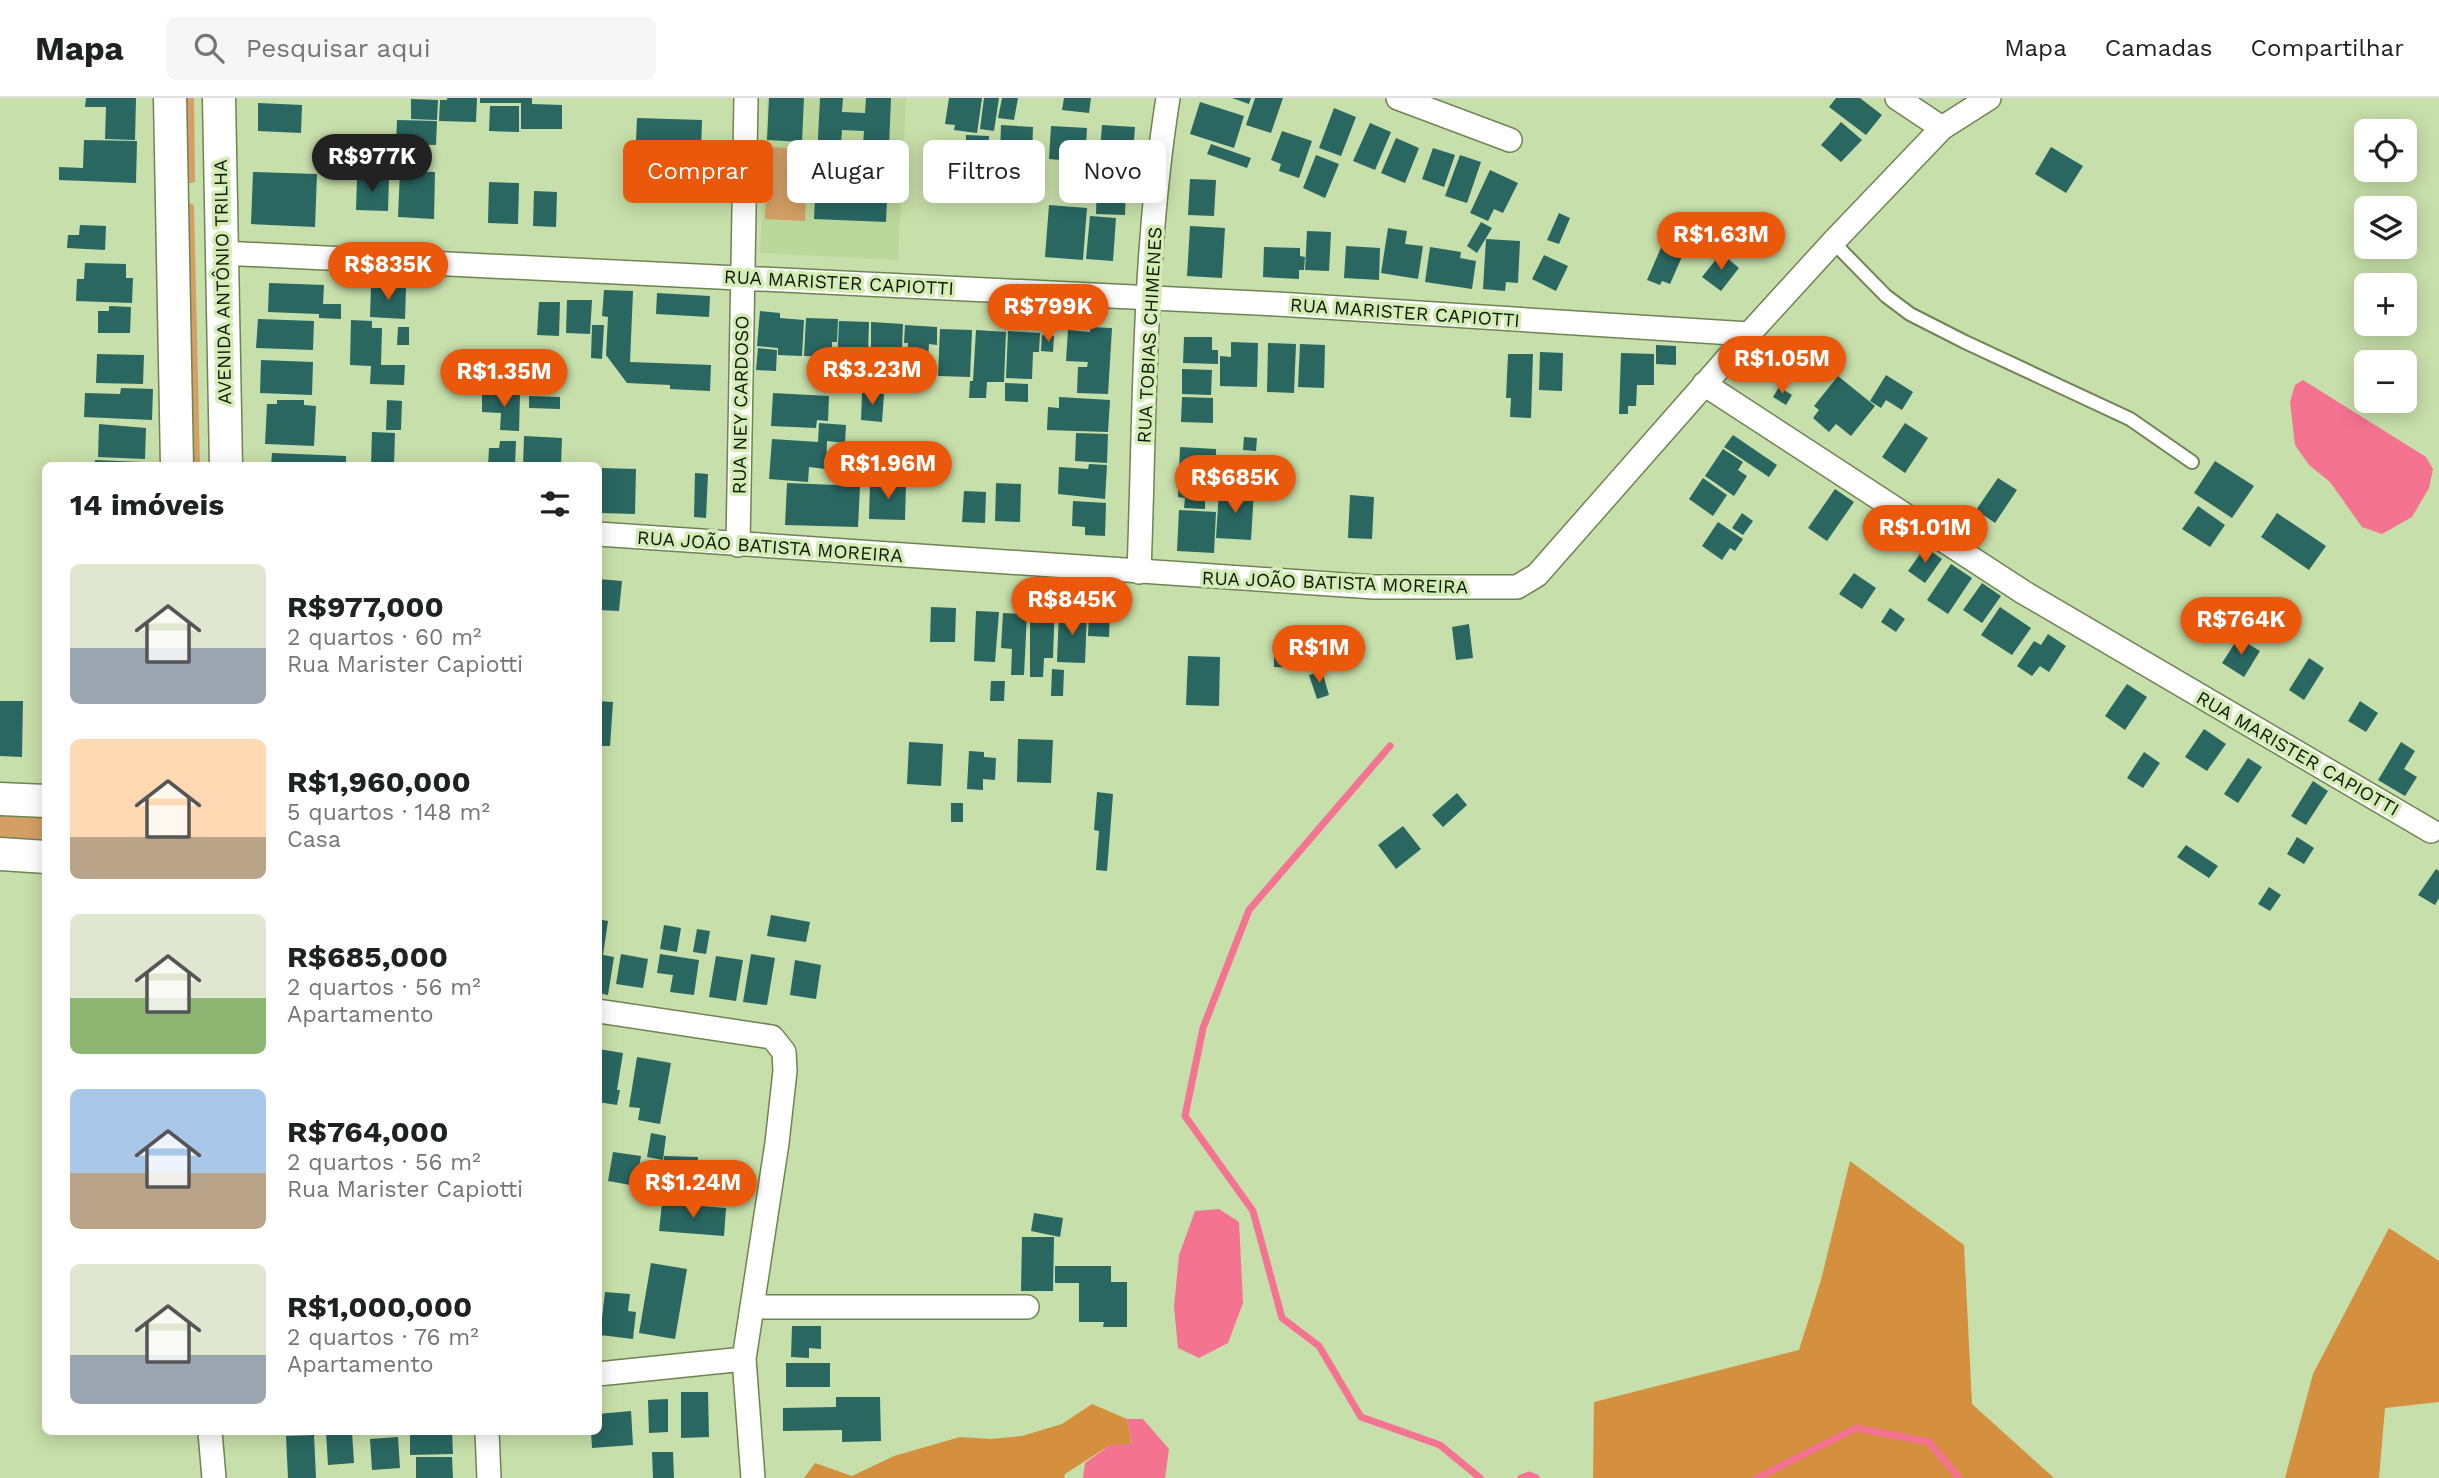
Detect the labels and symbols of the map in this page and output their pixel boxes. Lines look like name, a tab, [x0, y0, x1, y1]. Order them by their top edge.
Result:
pin: R$977K	[315, 134, 429, 194]
street label: AVENIDA ANTÔNIO TRILHA	[209, 159, 236, 405]
pin: R$1.63M	[1656, 212, 1786, 272]
street label: RUA TOBIAS CHIMENES	[1132, 226, 1167, 444]
pin: R$835K	[331, 242, 445, 302]
street label: RUA MARISTER CAPIOTTI	[723, 265, 955, 300]
pin: R$799K	[991, 285, 1105, 344]
street label: RUA MARISTER CAPIOTTI	[1289, 293, 1521, 332]
street label: RUA NEY CARDOSO	[727, 315, 754, 495]
pin: R$1.05M	[1717, 336, 1847, 396]
pin: R$3.23M	[807, 348, 937, 407]
pin: R$1.35M	[439, 350, 569, 409]
pin: R$1.96M	[823, 442, 953, 501]
pin: R$685K	[1178, 456, 1292, 515]
pin: R$1.01M	[1860, 505, 1990, 565]
street label: RUA JOÃO BATISTA MOREIRA	[636, 526, 904, 567]
street label: RUA JOÃO BATISTA MOREIRA	[1201, 566, 1469, 599]
pin: R$845K	[1015, 578, 1129, 637]
pin: R$764K	[2184, 598, 2298, 657]
pin: R$1M	[1278, 626, 1360, 685]
street label: RUA MARISTER CAPIOTTI	[2192, 686, 2403, 821]
pin: R$1.24M	[628, 1160, 758, 1220]

